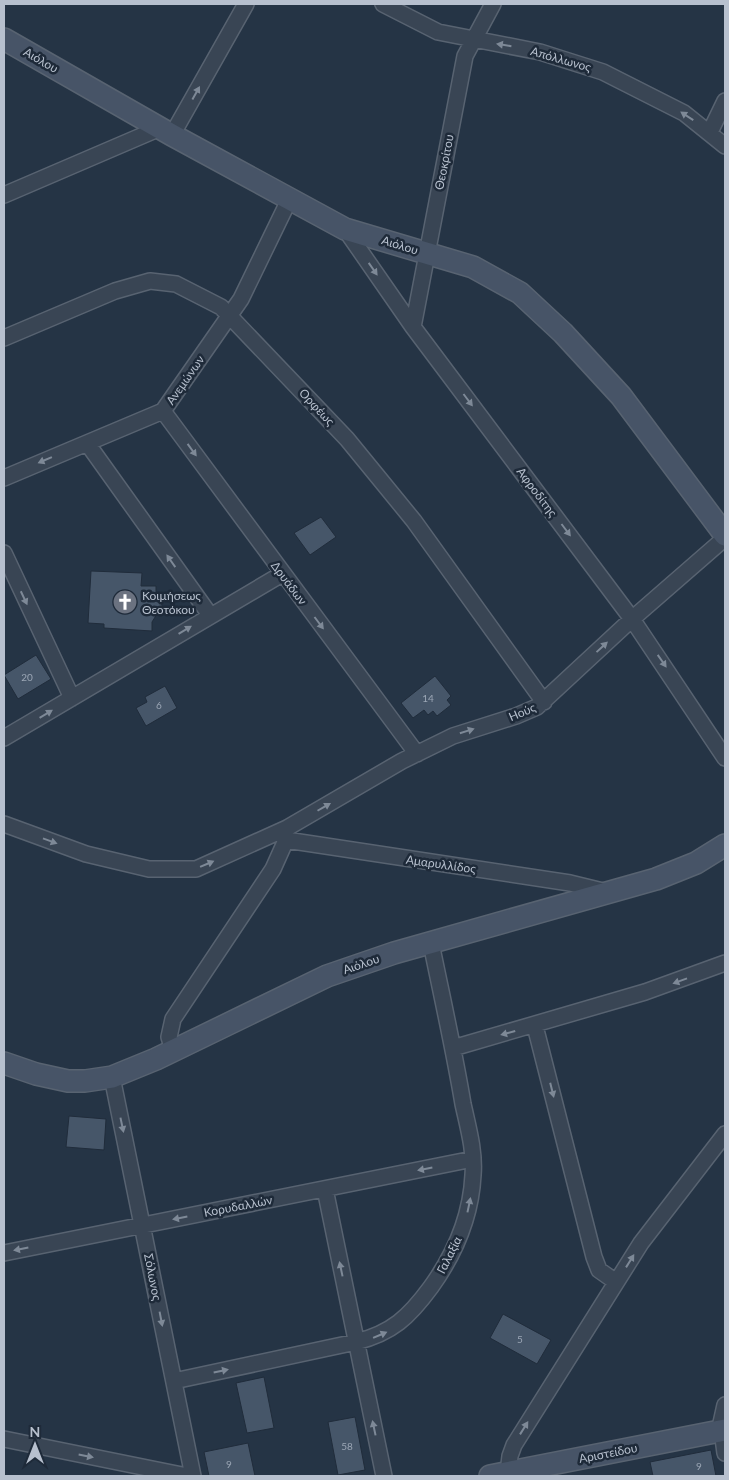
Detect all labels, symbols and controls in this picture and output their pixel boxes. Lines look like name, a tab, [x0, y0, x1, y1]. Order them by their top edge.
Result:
one-way arrow	[496, 41, 512, 49]
street label: Απόλλωνος	[529, 43, 593, 75]
street label: Αιόλου	[21, 44, 61, 76]
one-way arrow	[192, 85, 200, 100]
one-way arrow	[680, 111, 694, 121]
street label: Θεοκρίτου	[431, 133, 457, 191]
street label: Αιόλου	[380, 232, 420, 258]
one-way arrow	[368, 262, 378, 275]
street label: Ανεμώνων	[163, 352, 207, 408]
street label: Ορφέως	[296, 385, 338, 429]
one-way arrow	[463, 393, 473, 407]
one-way arrow	[187, 443, 197, 457]
one-way arrow	[38, 457, 52, 465]
street label: Αφροδίτης	[514, 464, 561, 520]
one-way arrow	[560, 523, 571, 536]
one-way arrow	[166, 555, 177, 568]
street label: Δρυάδων	[268, 558, 310, 608]
place label: Κοιμήσεως Θεοτόκου	[142, 588, 201, 617]
church icon: Κοιμήσεως Θεοτόκου	[112, 589, 138, 615]
one-way arrow	[20, 590, 29, 605]
one-way arrow	[314, 616, 325, 629]
one-way arrow	[179, 625, 192, 634]
one-way arrow	[596, 641, 608, 653]
one-way arrow	[657, 654, 667, 668]
house number: 20	[21, 671, 33, 683]
house number: 14	[422, 692, 434, 704]
house number: 6	[156, 699, 162, 711]
street label: Ηούς	[506, 699, 538, 724]
one-way arrow	[39, 709, 52, 718]
one-way arrow	[460, 727, 475, 735]
one-way arrow	[316, 803, 331, 811]
one-way arrow	[42, 838, 57, 845]
street label: Αμαρυλλίδος	[405, 852, 477, 876]
one-way arrow	[200, 860, 215, 868]
street label: Αιόλου	[341, 951, 381, 977]
one-way arrow	[672, 977, 687, 985]
one-way arrow	[500, 1029, 515, 1037]
one-way arrow	[548, 1082, 556, 1097]
one-way arrow	[118, 1118, 126, 1134]
one-way arrow	[417, 1165, 433, 1173]
street label: Κορυδαλλών	[202, 1192, 274, 1220]
one-way arrow	[465, 1197, 473, 1212]
one-way arrow	[171, 1214, 187, 1222]
street label: Γαλαξία	[433, 1233, 465, 1276]
one-way arrow	[12, 1246, 28, 1254]
street label: Σόλωνος	[141, 1252, 165, 1302]
one-way arrow	[625, 1254, 634, 1267]
one-way arrow	[337, 1261, 345, 1277]
one-way arrow	[157, 1311, 165, 1326]
one-way arrow	[373, 1330, 387, 1338]
house number: 5	[517, 1333, 523, 1345]
one-way arrow	[214, 1367, 229, 1375]
north arrow	[10, 1420, 60, 1470]
one-way arrow	[370, 1421, 378, 1436]
one-way arrow	[519, 1421, 529, 1434]
text: N	[30, 1423, 40, 1440]
house number: 58	[341, 1440, 353, 1452]
street label: Αριστείδου	[577, 1440, 639, 1466]
one-way arrow	[78, 1453, 94, 1461]
house number: 9	[226, 1458, 232, 1470]
house number: 9	[696, 1460, 702, 1472]

